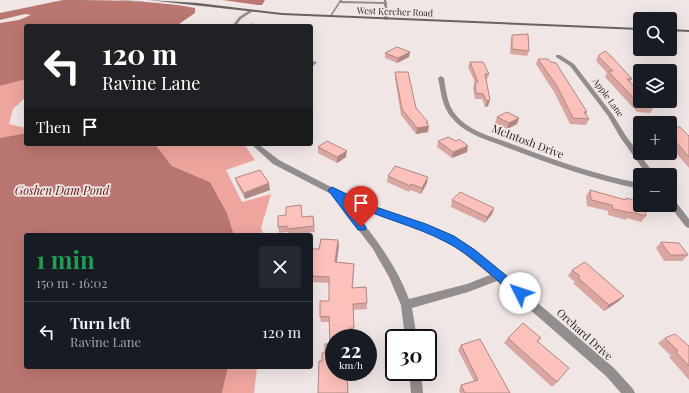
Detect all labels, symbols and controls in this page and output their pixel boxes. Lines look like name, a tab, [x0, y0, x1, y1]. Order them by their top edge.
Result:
street label: West Kercher Road	[356, 4, 434, 18]
map controls	[633, 12, 677, 212]
button: search	[633, 12, 677, 56]
text: 120 m	[102, 35, 177, 72]
icon: left	[36, 40, 88, 92]
button: layers	[633, 64, 677, 108]
text: Ravine Lane	[102, 71, 200, 95]
street label: Apple Lane	[590, 74, 627, 119]
icon: arrive	[79, 116, 101, 138]
button: +	[633, 116, 677, 160]
text: Then	[36, 117, 71, 137]
street label: McIntosh Drive	[490, 120, 567, 162]
button: −	[633, 168, 677, 212]
water label: Goshen Dam Pond	[15, 182, 110, 198]
pin	[344, 186, 378, 227]
icon: arrive	[350, 192, 372, 214]
text: 1 min	[36, 243, 95, 275]
button: close	[259, 246, 301, 288]
position arrow	[499, 272, 541, 314]
text: 150 m · 16:02	[36, 274, 108, 291]
street label: Orchard Drive	[554, 305, 617, 364]
text: Turn left	[70, 313, 131, 333]
icon: left	[36, 321, 58, 343]
text: 120 m	[262, 322, 301, 342]
speed limit sign: 30	[385, 329, 437, 381]
text: Ravine Lane	[70, 333, 141, 350]
text: 22	[341, 336, 361, 363]
text: km/h	[339, 358, 363, 372]

